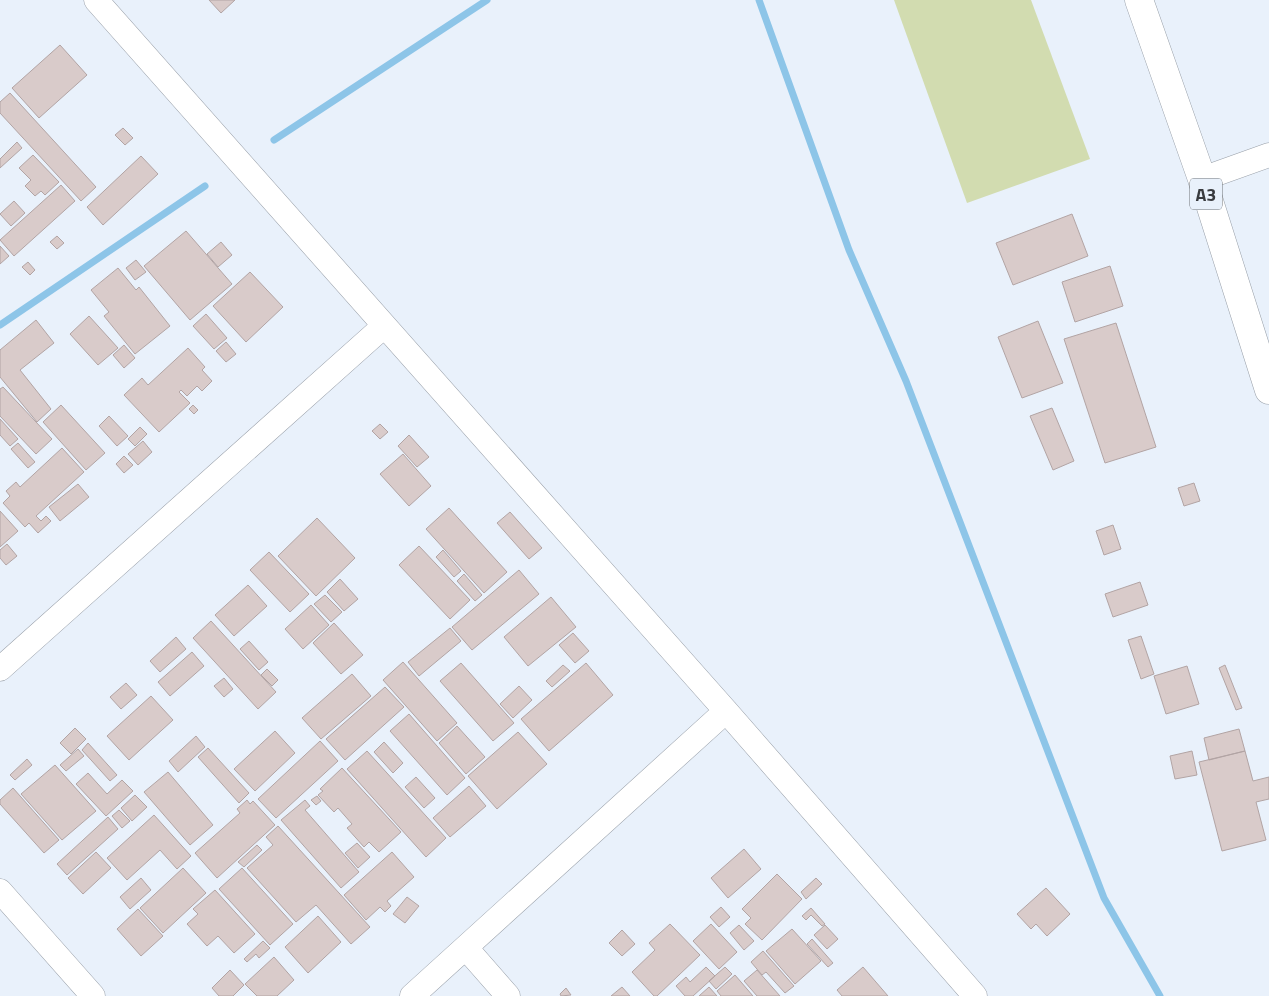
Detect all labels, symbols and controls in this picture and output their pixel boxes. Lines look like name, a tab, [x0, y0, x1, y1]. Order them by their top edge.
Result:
road number: A3	[1190, 178, 1222, 210]

